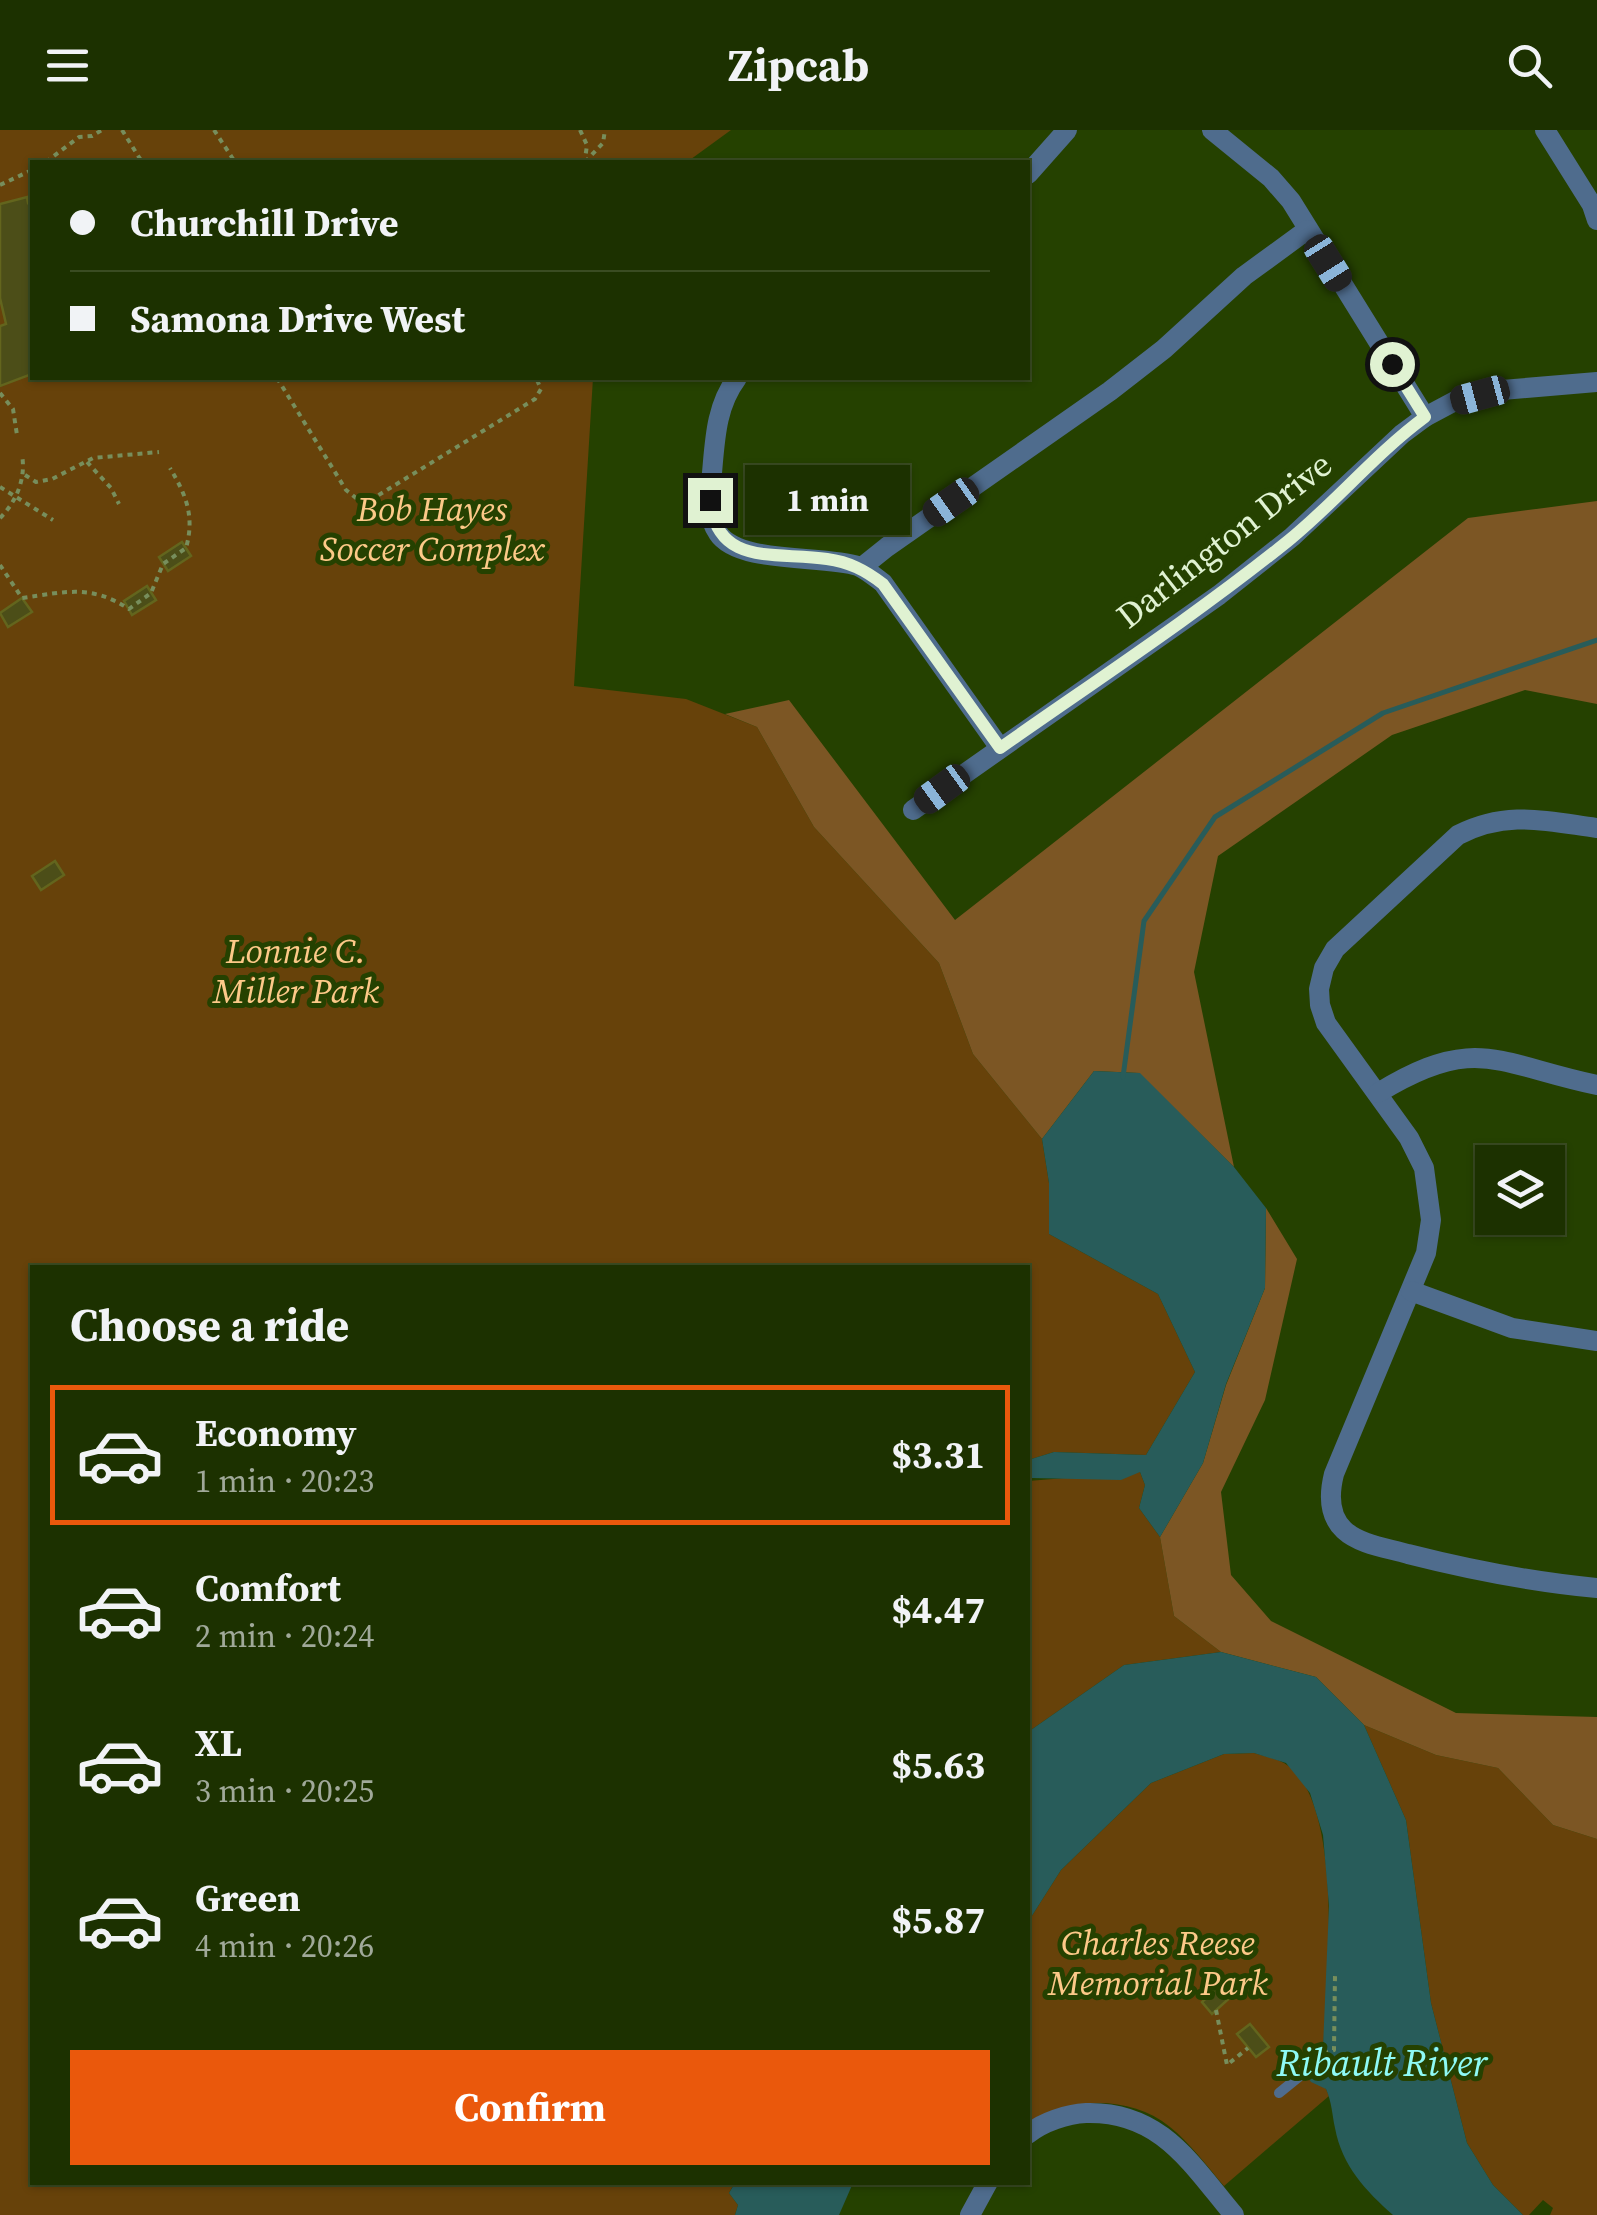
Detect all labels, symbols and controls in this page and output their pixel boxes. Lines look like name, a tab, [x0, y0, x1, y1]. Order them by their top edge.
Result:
text: Zipcab	[728, 34, 869, 96]
icon: menu	[40, 38, 95, 93]
icon: search	[1502, 38, 1557, 93]
text: Churchill Drive	[130, 197, 399, 249]
car	[1299, 230, 1357, 296]
text: Samona Drive West	[130, 293, 465, 345]
route start	[1370, 342, 1415, 387]
car	[1447, 373, 1513, 417]
street label: Darlington Drive	[1106, 441, 1342, 639]
callout: 1 min	[745, 465, 910, 535]
car	[918, 473, 984, 531]
route end	[688, 478, 733, 523]
text: 1 min	[786, 478, 869, 522]
park label: Bob Hayes Soccer Complex	[320, 485, 545, 573]
car	[909, 759, 975, 819]
park label: Lonnie C. Miller Park	[212, 927, 379, 1015]
map controls	[1475, 1145, 1565, 1235]
button: layers	[1475, 1145, 1565, 1235]
text: Choose a ride	[70, 1294, 349, 1356]
text: Economy	[195, 1407, 357, 1459]
icon: car	[75, 1410, 165, 1500]
text: $3.31	[891, 1429, 985, 1481]
text: 1 min · 20:23	[195, 1459, 374, 1503]
text: Comfort	[195, 1562, 341, 1614]
icon: car	[75, 1565, 165, 1655]
text: $4.47	[891, 1584, 985, 1636]
text: 2 min · 20:24	[195, 1614, 374, 1658]
text: XL	[195, 1717, 242, 1769]
icon: car	[75, 1720, 165, 1810]
text: $5.63	[891, 1739, 985, 1791]
text: 3 min · 20:25	[195, 1769, 374, 1813]
text: Green	[195, 1872, 301, 1924]
icon: car	[75, 1875, 165, 1965]
text: $5.87	[891, 1894, 985, 1946]
park label: Charles Reese Memorial Park	[1047, 1919, 1268, 2007]
text: 4 min · 20:26	[195, 1924, 374, 1968]
water label: Ribault River	[1275, 2037, 1489, 2089]
button: Confirm	[70, 2050, 990, 2165]

